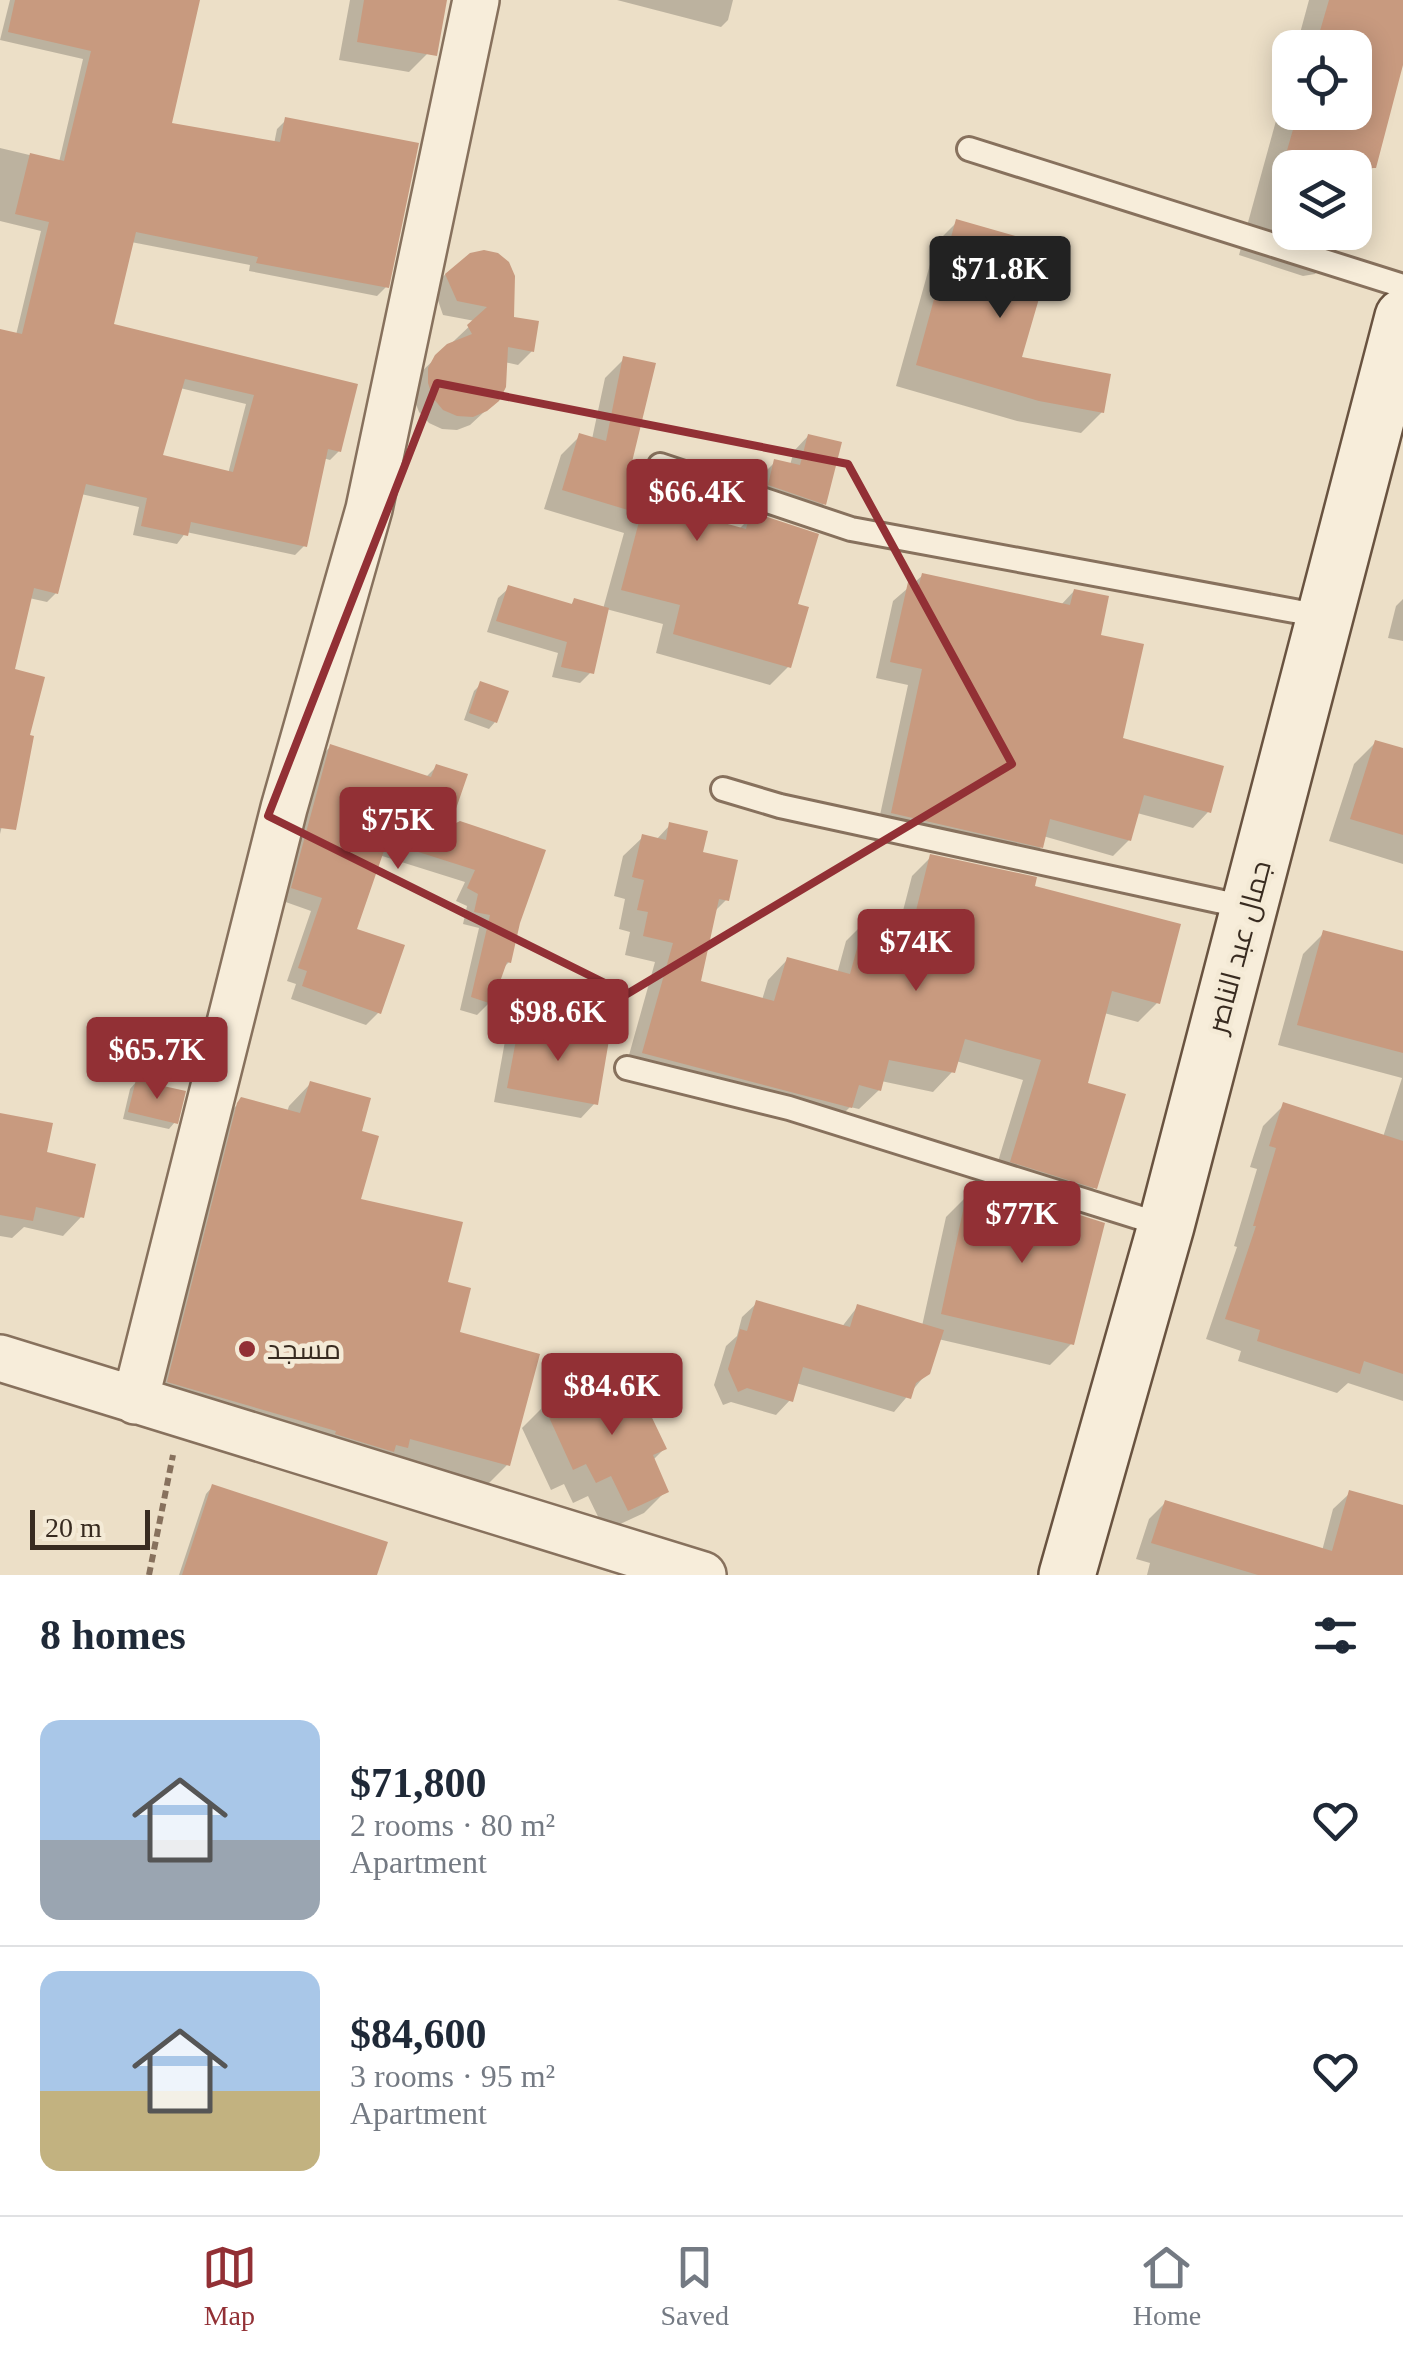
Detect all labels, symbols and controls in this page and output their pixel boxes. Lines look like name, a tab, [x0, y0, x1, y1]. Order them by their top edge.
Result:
map controls	[1272, 30, 1372, 250]
button: locate	[1272, 30, 1372, 130]
button: layers	[1272, 150, 1372, 250]
pin: $71.8K	[919, 236, 1081, 321]
text: $71.8K	[952, 250, 1048, 286]
pin: $66.4K	[616, 459, 778, 544]
text: $66.4K	[649, 473, 745, 509]
pin: $75K	[339, 787, 457, 872]
text: $75K	[362, 801, 434, 837]
street label: جمال عبد الناصر	[1201, 857, 1278, 1039]
pin: $74K	[857, 909, 975, 994]
text: $74K	[880, 923, 952, 959]
pin: $98.6K	[477, 979, 639, 1064]
text: $98.6K	[510, 993, 606, 1029]
pin: $65.7K	[76, 1017, 238, 1102]
text: $65.7K	[109, 1031, 205, 1067]
pin: $77K	[963, 1181, 1081, 1266]
text: $77K	[986, 1195, 1058, 1231]
place label: مسجد	[267, 1334, 341, 1365]
marker: مسجد	[236, 1338, 258, 1360]
pin: $84.6K	[531, 1353, 693, 1438]
text: $84.6K	[564, 1367, 660, 1403]
scale bar	[30, 1505, 150, 1550]
text: 20 m	[45, 1512, 102, 1543]
icon: filters	[1308, 1608, 1363, 1663]
text: 8 homes	[40, 1612, 186, 1658]
icon: home	[120, 1760, 240, 1880]
text: $71,800	[350, 1760, 487, 1806]
icon: heart	[1308, 1793, 1363, 1848]
text: 2 rooms · 80 m²	[350, 1807, 555, 1843]
text: Apartment	[350, 1844, 487, 1880]
icon: home	[120, 2011, 240, 2131]
text: $84,600	[350, 2011, 487, 2057]
icon: heart	[1308, 2044, 1363, 2099]
text: 3 rooms · 95 m²	[350, 2058, 555, 2094]
text: Apartment	[350, 2095, 487, 2131]
tab: Map	[202, 2240, 257, 2332]
tab: Saved	[661, 2240, 729, 2332]
tab: Home	[1133, 2240, 1201, 2332]

